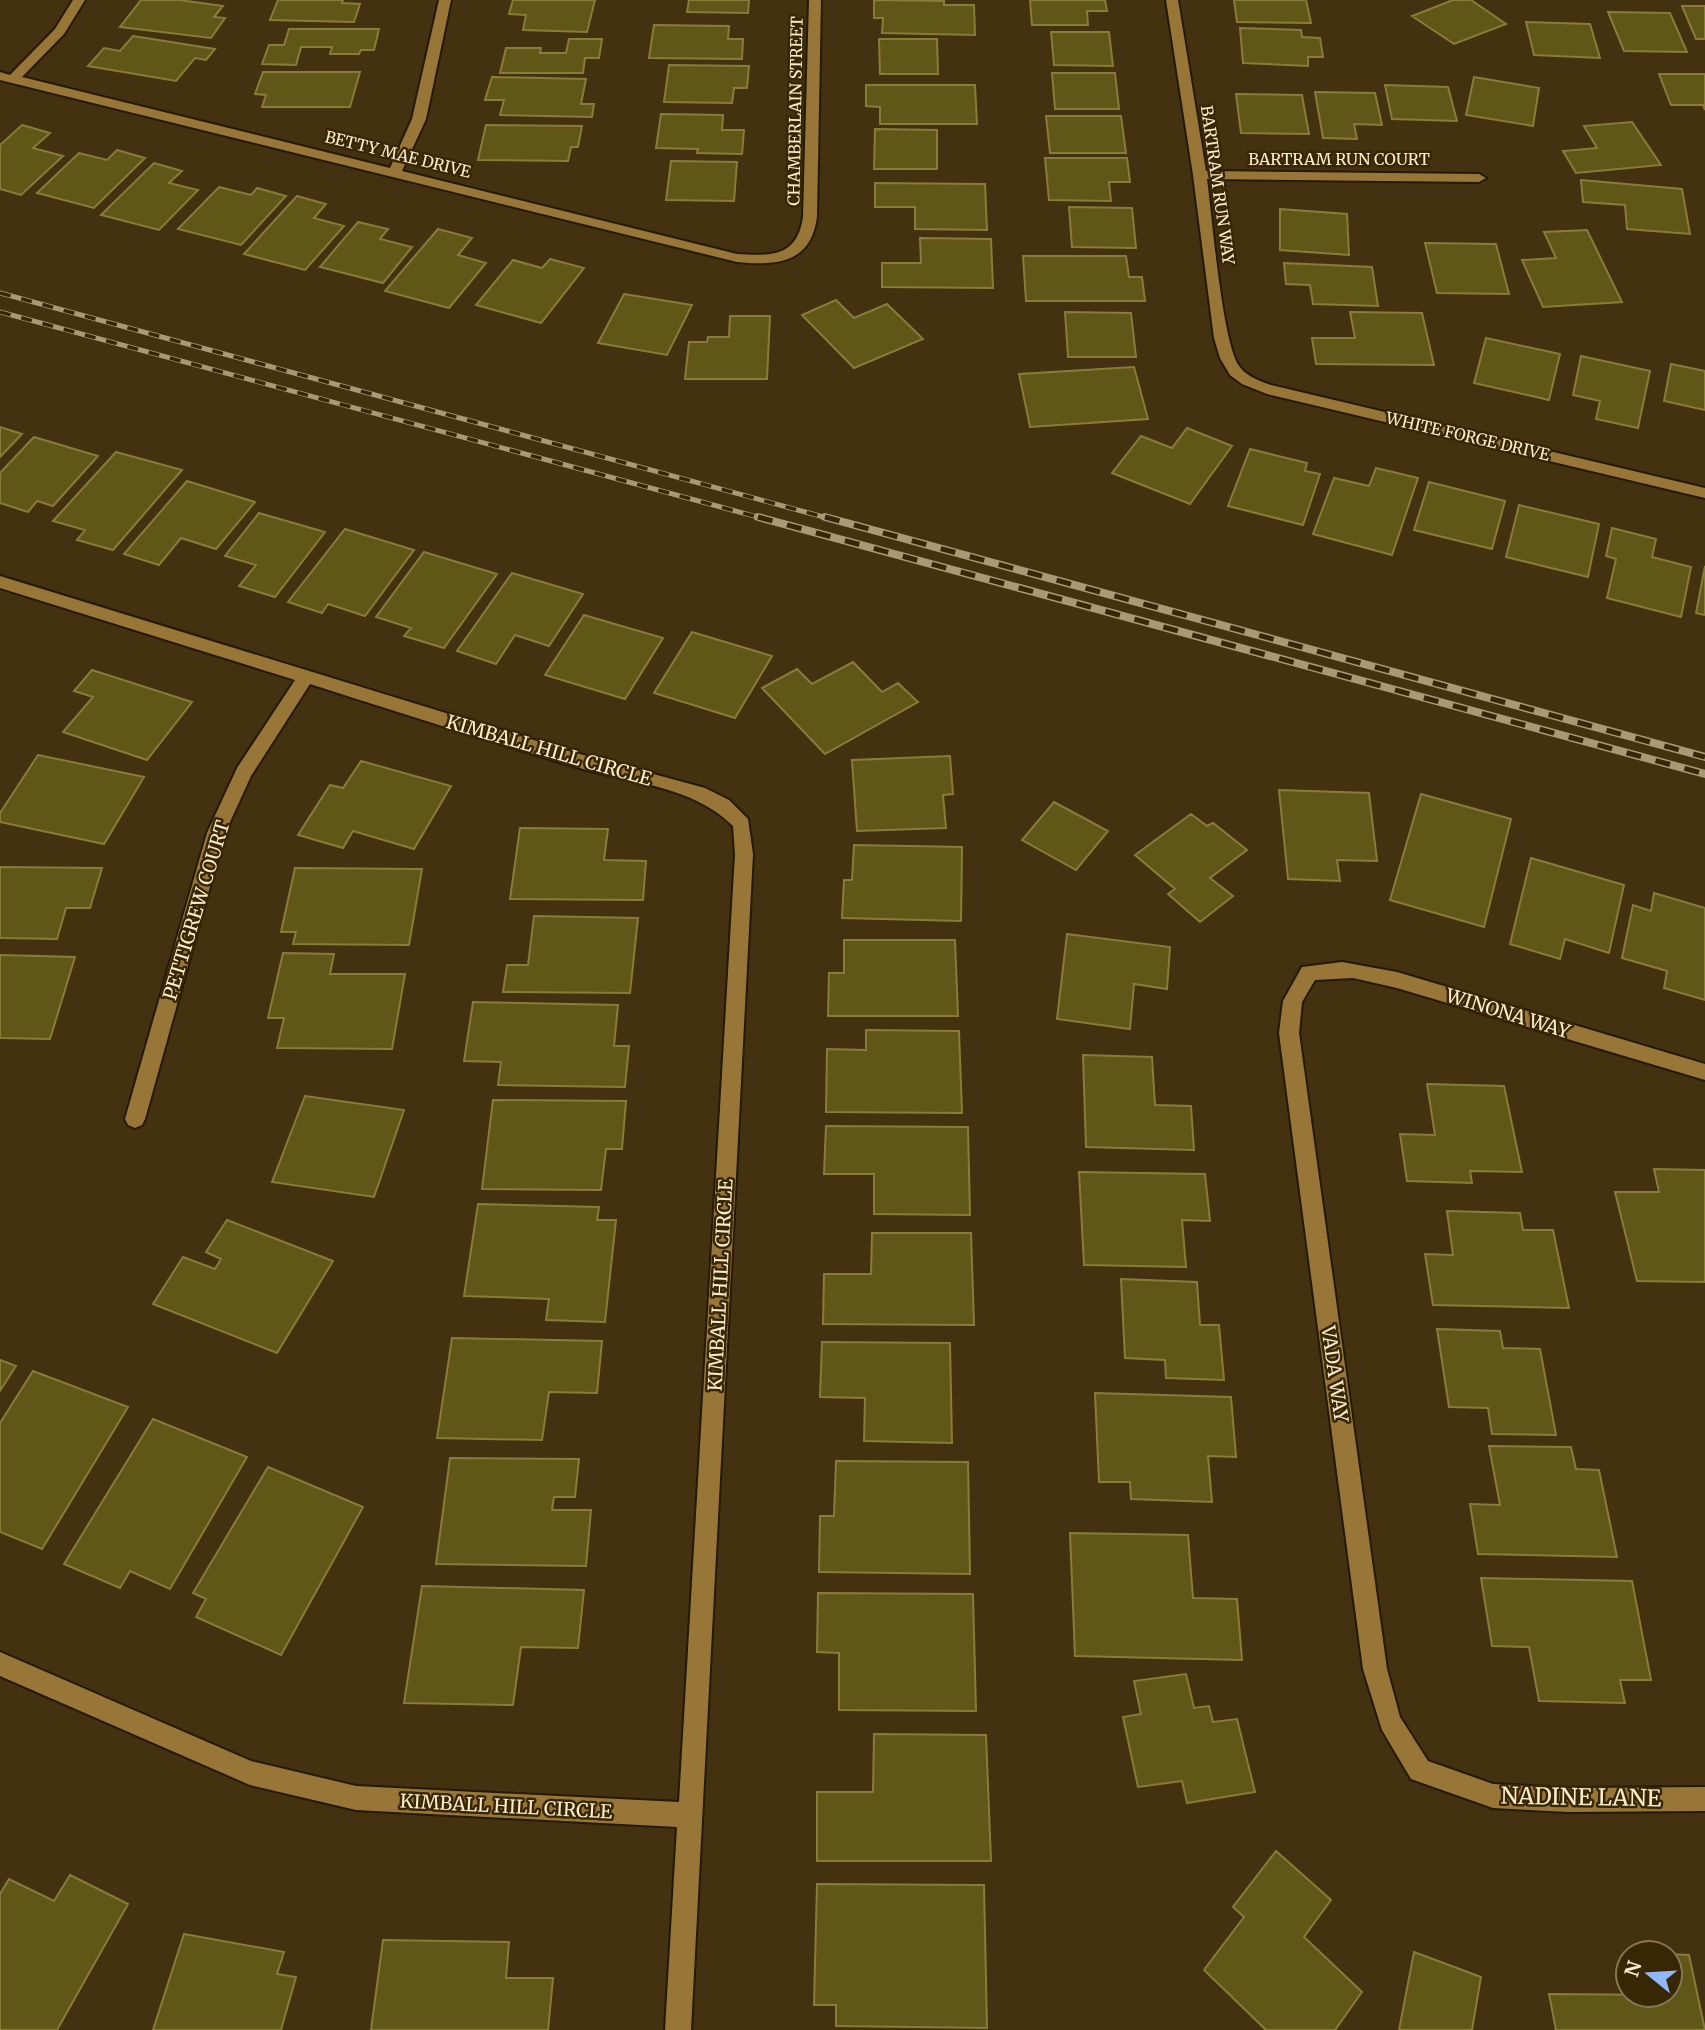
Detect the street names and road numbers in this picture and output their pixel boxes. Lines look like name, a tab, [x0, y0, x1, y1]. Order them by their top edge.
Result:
street label: CHAMBERLAIN STREET	[783, 16, 807, 206]
street label: BARTRAM RUN WAY	[1197, 104, 1239, 267]
street label: BETTY MAE DRIVE	[323, 126, 474, 182]
street label: BARTRAM RUN COURT	[1248, 149, 1430, 169]
street label: WHITE FORGE DRIVE	[1383, 407, 1553, 465]
street label: KIMBALL HILL CIRCLE	[444, 709, 654, 791]
street label: PETTIGREW COURT	[157, 817, 235, 1003]
street label: WINONA WAY	[1442, 982, 1574, 1043]
street label: KIMBALL HILL CIRCLE	[702, 1178, 738, 1392]
street label: VADA WAY	[1316, 1323, 1354, 1425]
street label: NADINE LANE	[1500, 1781, 1662, 1812]
street label: KIMBALL HILL CIRCLE	[399, 1788, 613, 1824]

